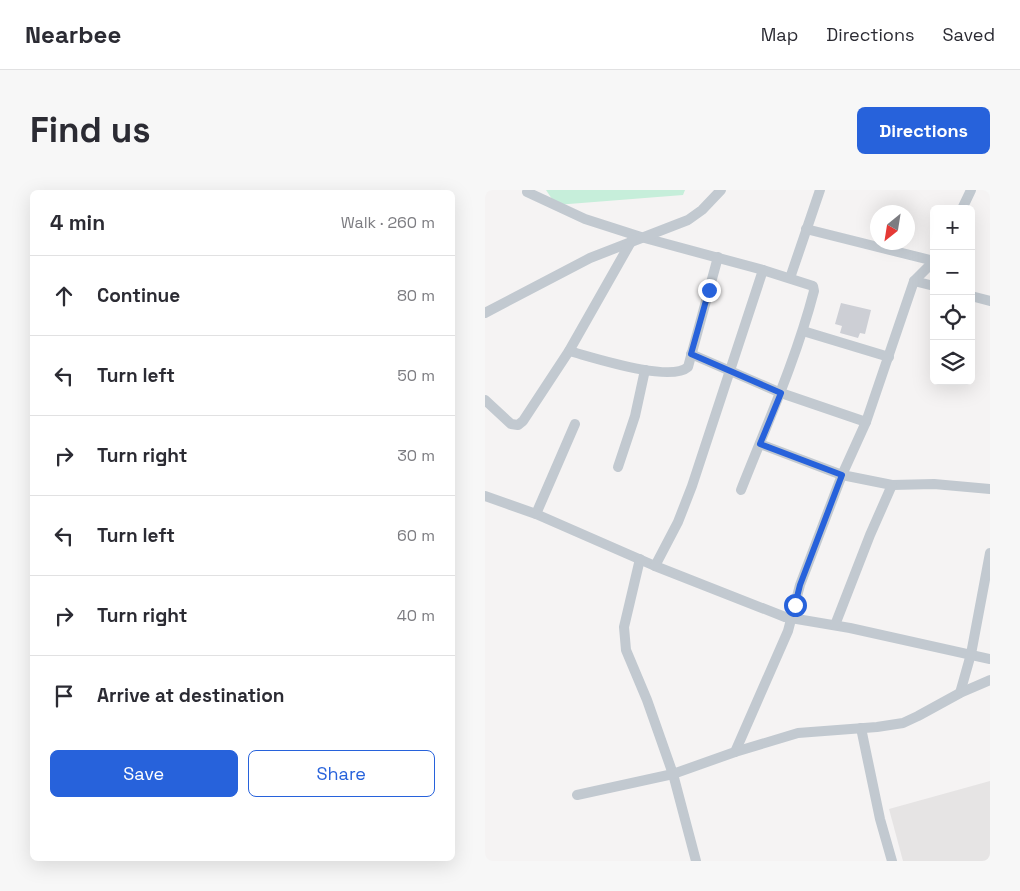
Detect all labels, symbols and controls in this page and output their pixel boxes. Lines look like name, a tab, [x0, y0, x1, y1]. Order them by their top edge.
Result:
text: Nearbee	[25, 19, 121, 50]
text: Map	[761, 23, 798, 46]
text: Directions	[826, 23, 915, 46]
text: Saved	[943, 23, 995, 46]
button: Directions	[857, 107, 990, 154]
text: Find us	[30, 108, 151, 152]
north arrow	[870, 205, 915, 250]
map controls	[930, 205, 975, 385]
button: +	[930, 205, 975, 250]
text: 4 min	[50, 209, 105, 236]
text: Walk · 260 m	[341, 212, 435, 233]
button: −	[930, 250, 975, 295]
route end	[698, 279, 721, 302]
icon: ahead	[50, 282, 78, 310]
text: Continue	[97, 283, 180, 308]
text: 80 m	[397, 285, 435, 306]
button: locate	[930, 295, 975, 340]
button: layers	[930, 340, 975, 385]
icon: left	[50, 362, 78, 390]
text: Turn left	[97, 363, 175, 388]
text: 50 m	[397, 365, 435, 386]
icon: right	[50, 442, 78, 470]
text: Turn right	[97, 443, 187, 468]
text: 30 m	[397, 445, 435, 466]
icon: left	[50, 522, 78, 550]
text: Turn left	[97, 523, 175, 548]
text: 60 m	[397, 525, 435, 546]
route start	[784, 594, 807, 617]
icon: right	[50, 602, 78, 630]
text: Turn right	[97, 603, 187, 628]
text: 40 m	[397, 605, 435, 626]
icon: arrive	[50, 682, 78, 710]
text: Arrive at destination	[97, 683, 285, 708]
button: Save	[50, 750, 238, 797]
button: Share	[248, 750, 435, 797]

